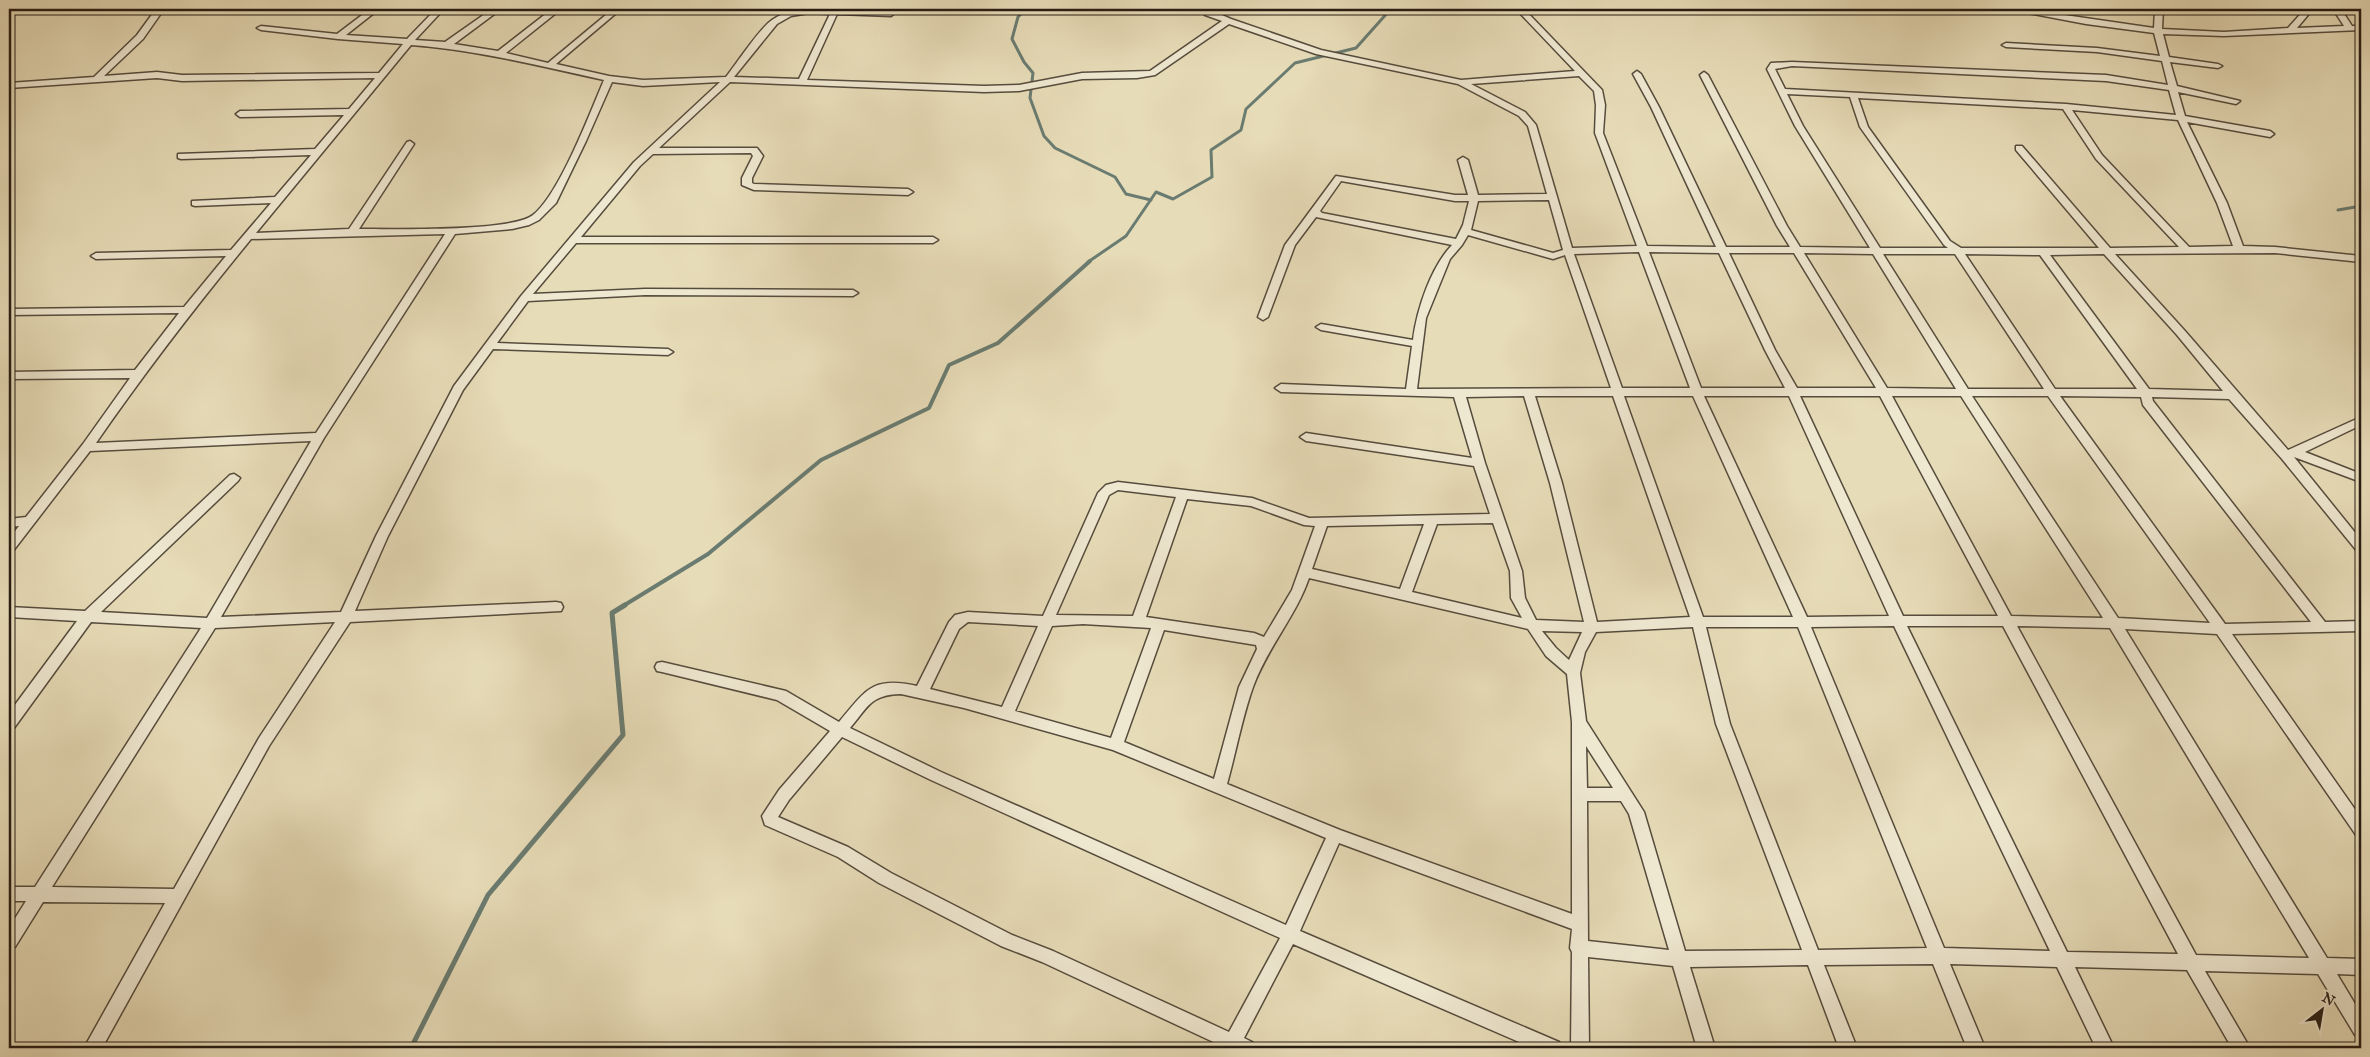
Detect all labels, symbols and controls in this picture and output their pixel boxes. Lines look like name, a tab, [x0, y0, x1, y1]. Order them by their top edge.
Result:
north arrow	[2298, 984, 2348, 1034]
text: N	[2319, 989, 2338, 1010]

